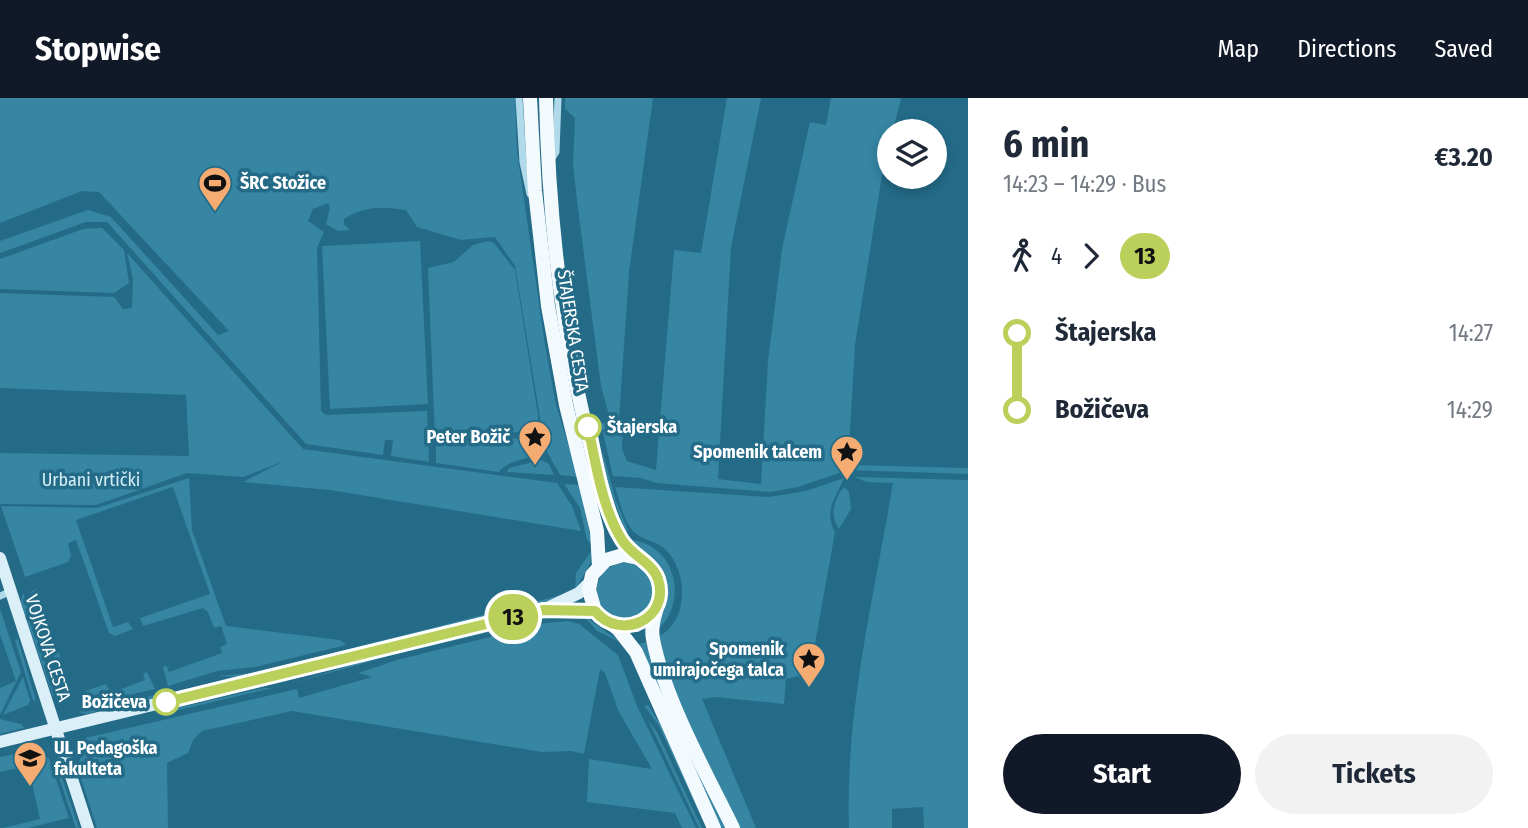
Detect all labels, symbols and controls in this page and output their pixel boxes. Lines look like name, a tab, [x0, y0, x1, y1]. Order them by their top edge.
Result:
text: Stopwise	[35, 29, 161, 69]
text: Map	[1218, 35, 1259, 63]
text: Directions	[1297, 35, 1396, 63]
text: Saved	[1434, 35, 1493, 63]
map controls	[877, 119, 947, 189]
button: layers	[877, 119, 947, 189]
text: 6 min	[1003, 121, 1090, 167]
text: €3.20	[1435, 142, 1493, 173]
sports icon: ŠRC Stožice	[196, 164, 234, 213]
text: 14:23 – 14:29 · Bus	[1003, 170, 1166, 198]
place label: ŠRC Stožice	[240, 171, 326, 194]
icon: walk	[1003, 237, 1041, 275]
icon: forward	[1072, 237, 1110, 275]
text: 4	[1051, 242, 1062, 270]
text: 13	[1134, 242, 1156, 270]
street label: ŠTAJERSKA CESTA	[552, 268, 594, 394]
text: Štajerska	[1055, 317, 1156, 348]
text: 14:27	[1449, 319, 1493, 347]
text: Božičeva	[1055, 394, 1149, 425]
text: 14:29	[1447, 396, 1493, 424]
marker: Štajerska	[575, 414, 601, 440]
place label: Štajerska	[607, 415, 677, 438]
place icon: Peter Božič	[516, 418, 554, 467]
place label: Peter Božič	[427, 426, 510, 448]
place icon: Spomenik talcem	[828, 433, 866, 482]
place label: Spomenik talcem	[693, 441, 822, 463]
park label: Urbani vrtički	[42, 469, 140, 491]
street label: VOJKOVA CESTA	[20, 592, 76, 705]
line badge: 13	[482, 594, 544, 640]
text: 13	[502, 603, 524, 631]
place label: Spomenik umirajočega talca	[653, 638, 785, 681]
place icon: Spomenik umirajočega talca	[790, 640, 828, 689]
marker: Božičeva	[153, 689, 179, 715]
place label: Božičeva	[82, 691, 147, 713]
button: Start	[1003, 734, 1241, 814]
button: Tickets	[1255, 734, 1493, 814]
place label: UL Pedagoška fakulteta	[54, 737, 158, 780]
school or university icon: UL Pedagoška fakulteta	[11, 739, 49, 788]

